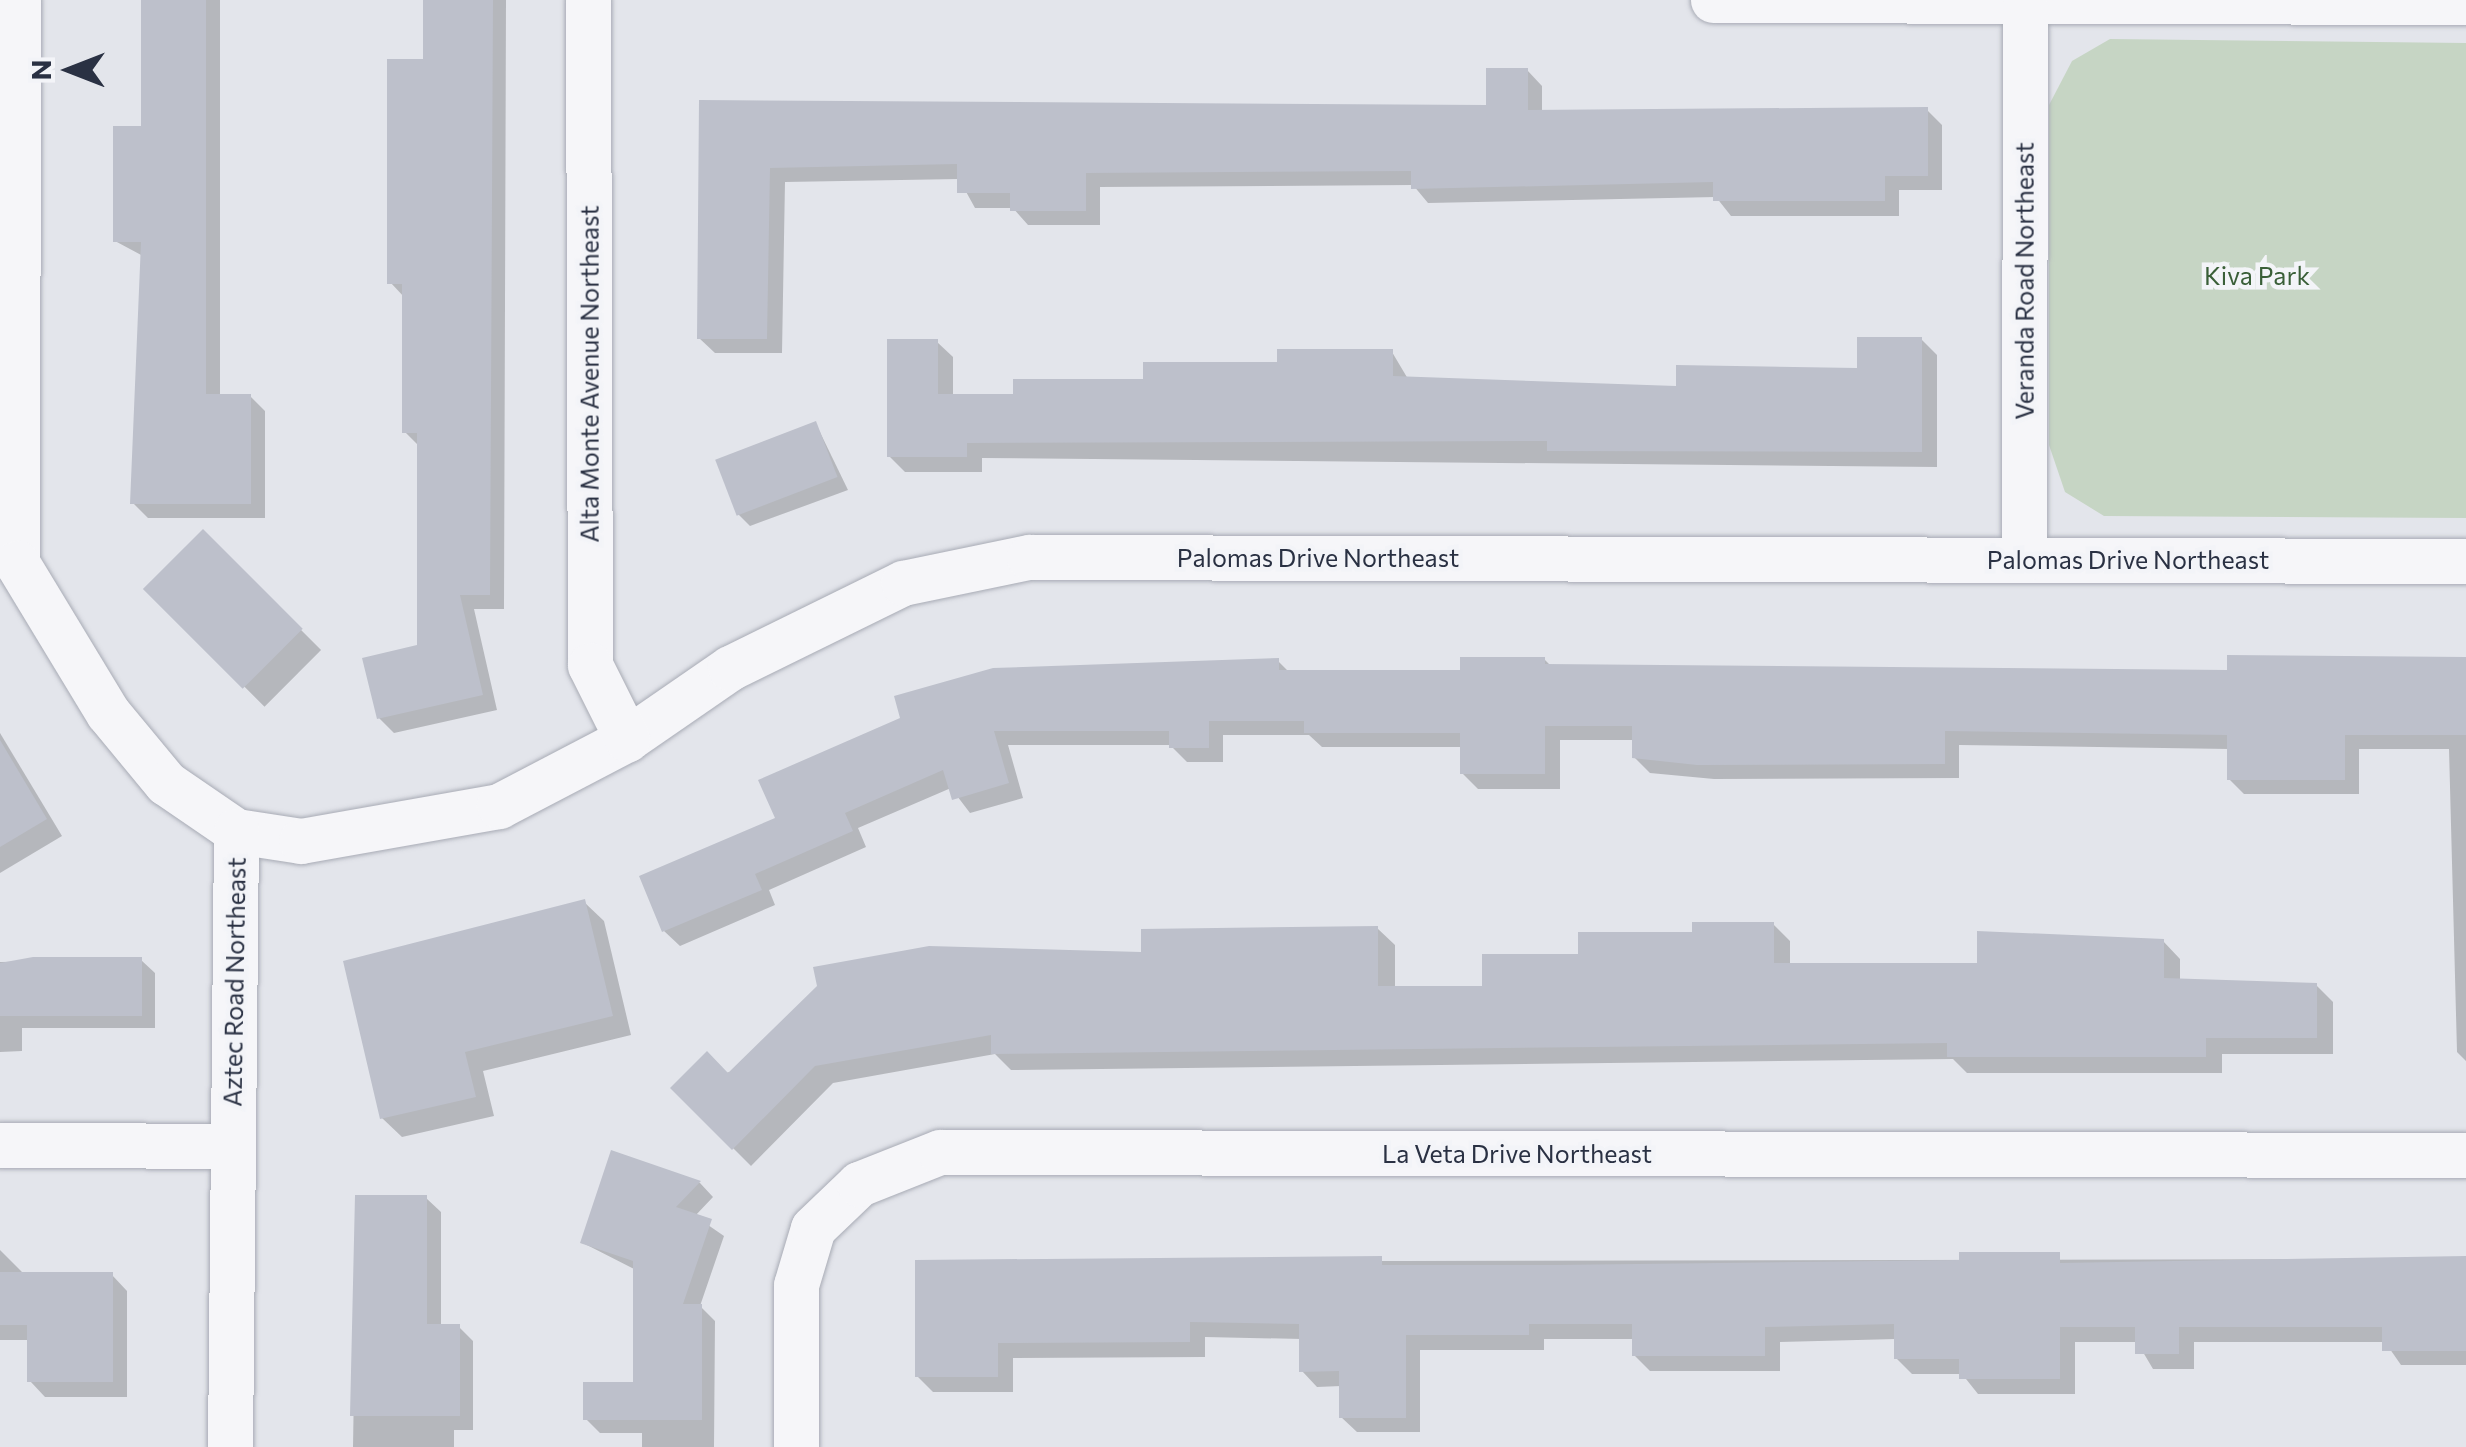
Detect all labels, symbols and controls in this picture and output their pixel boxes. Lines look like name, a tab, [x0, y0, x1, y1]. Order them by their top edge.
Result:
north arrow	[20, 20, 120, 120]
text: N	[23, 60, 57, 81]
street label: Veranda Road Northeast	[2009, 142, 2039, 420]
street label: Alta Monte Avenue Northeast	[574, 205, 604, 543]
park label: Kiva Park	[2204, 260, 2310, 290]
street label: Palomas Drive Northeast	[1177, 542, 1459, 572]
street label: Palomas Drive Northeast	[1987, 544, 2269, 574]
street label: Aztec Road Northeast	[217, 857, 251, 1107]
street label: La Veta Drive Northeast	[1382, 1138, 1652, 1168]

